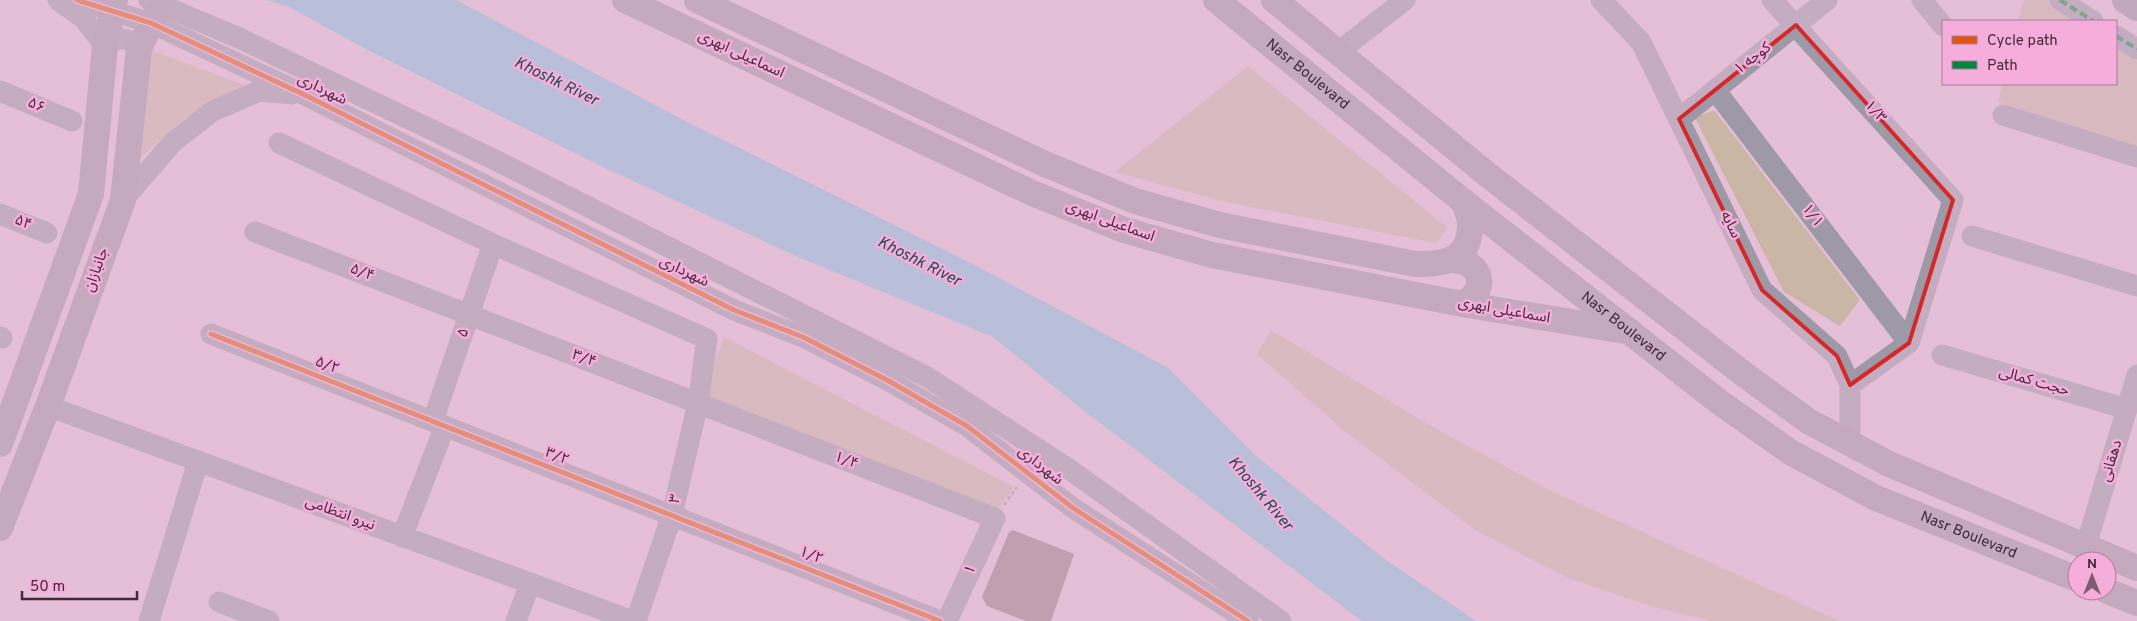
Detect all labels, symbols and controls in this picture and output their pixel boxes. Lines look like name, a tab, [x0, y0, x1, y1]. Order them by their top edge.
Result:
legend	[1942, 20, 2117, 85]
street label: اسماعیلی ابهری	[695, 27, 787, 83]
text: Cycle path	[1987, 32, 2058, 51]
street label: Nasr Boulevard	[1262, 35, 1353, 114]
street label: کوچه ۱	[1731, 38, 1776, 79]
water label: Khoshk River	[511, 53, 603, 112]
text: Path	[1987, 57, 2018, 76]
street label: شهرداری	[294, 70, 350, 110]
street label: ۵۶	[24, 94, 48, 118]
street label: ۱/۳	[1860, 97, 1891, 128]
street label: اسماعیلی ابهری	[1063, 197, 1157, 247]
street label: ۱/۱	[1797, 200, 1827, 232]
street label: سایه	[1715, 208, 1745, 242]
street label: ۵۴	[11, 211, 35, 235]
water label: Khoshk River	[874, 232, 966, 292]
street label: جانبازان	[80, 245, 114, 295]
street label: شهرداری	[656, 252, 712, 292]
street label: ۵/۴	[347, 260, 377, 286]
street label: Nasr Boulevard	[1577, 288, 1669, 366]
street label: اسماعیلی ابهری	[1456, 294, 1552, 328]
street label: ۵	[454, 326, 474, 340]
street label: ۳/۴	[569, 346, 599, 372]
street label: ۵/۲	[312, 353, 342, 379]
street label: حجت کمالی	[1997, 363, 2072, 401]
street label: دهقانی	[2097, 438, 2127, 484]
street label: شهرداری	[1013, 442, 1067, 490]
street label: ۳/۲	[542, 444, 572, 470]
street label: ۱/۴	[831, 448, 861, 474]
water label: Khoshk River	[1223, 453, 1298, 537]
street label: ۳	[666, 492, 686, 505]
street label: نیرو انتظامی	[302, 493, 378, 535]
street label: Nasr Boulevard	[1917, 507, 2020, 563]
street label: ۱/۲	[796, 543, 826, 569]
north arrow	[2067, 551, 2117, 601]
text: N	[2087, 556, 2097, 573]
street label: ۱	[961, 562, 981, 578]
scale bar	[22, 568, 138, 600]
text: 50 m	[30, 578, 65, 597]

